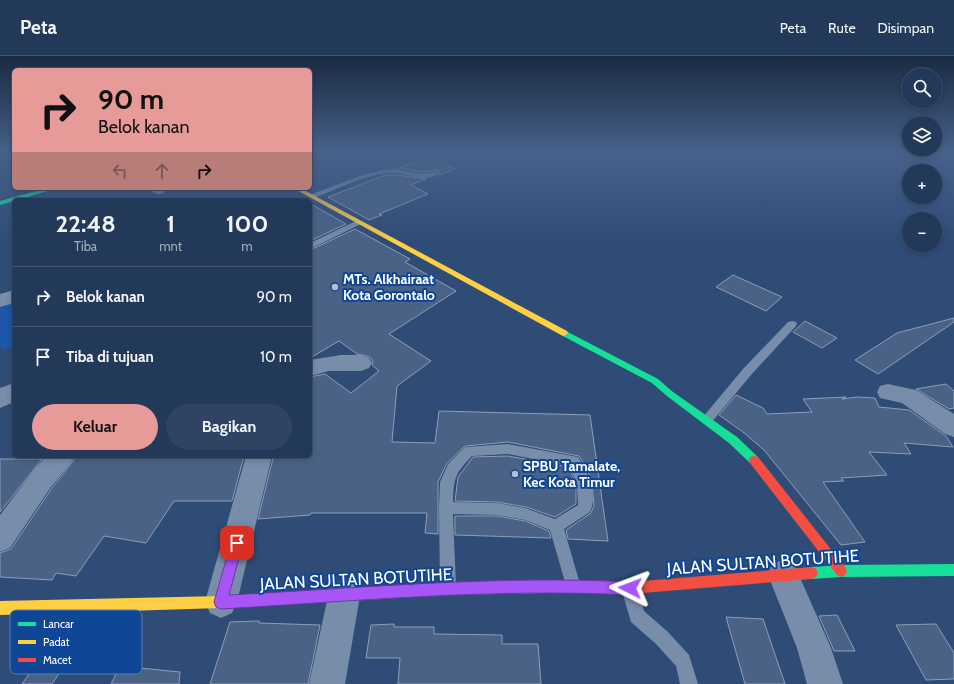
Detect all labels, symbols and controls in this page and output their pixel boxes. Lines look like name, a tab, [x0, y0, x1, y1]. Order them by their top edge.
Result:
text: Peta	[20, 16, 57, 39]
text: Peta	[780, 19, 806, 37]
text: Rute	[828, 19, 856, 37]
text: Disimpan	[878, 19, 934, 37]
map controls	[902, 68, 942, 252]
button: search	[902, 68, 942, 108]
text: 90 m	[98, 82, 164, 116]
icon: right	[32, 84, 84, 136]
text: Belok kanan	[98, 116, 190, 138]
button: layers	[902, 116, 942, 156]
icon: left	[109, 160, 131, 182]
icon: ahead	[151, 160, 173, 182]
icon: right	[193, 160, 215, 182]
button: +	[902, 164, 942, 204]
text: 22:48	[56, 209, 116, 238]
text: 1	[166, 209, 175, 238]
text: 100	[226, 209, 268, 238]
button: −	[902, 212, 942, 252]
text: Tiba	[74, 238, 97, 254]
text: mnt	[159, 238, 182, 254]
text: m	[241, 238, 253, 254]
place label: MTs. Alkhairaat Kota Gorontalo	[343, 270, 435, 304]
marker: MTs. Alkhairaat Kota Gorontalo	[330, 282, 340, 292]
icon: right	[32, 286, 54, 308]
text: Belok kanan	[66, 288, 145, 306]
text: 90 m	[256, 288, 292, 306]
icon: arrive	[32, 346, 54, 368]
text: Tiba di tujuan	[66, 348, 154, 366]
text: 10 m	[260, 348, 292, 366]
button: Keluar	[32, 404, 158, 450]
button: Bagikan	[166, 404, 292, 450]
place label: SPBU Tamalate, Kec Kota Timur	[523, 457, 620, 491]
marker: SPBU Tamalate, Kec Kota Timur	[510, 469, 520, 479]
pin	[220, 526, 254, 560]
icon: arrive	[226, 532, 248, 554]
street label: JALAN SULTAN BOTUTIHE	[665, 545, 860, 579]
street label: JALAN SULTAN BOTUTIHE	[258, 564, 453, 594]
position arrow	[609, 567, 651, 609]
legend	[10, 610, 142, 674]
text: Lancar	[43, 617, 74, 631]
text: Padat	[43, 635, 70, 649]
text: Macet	[43, 653, 72, 667]

